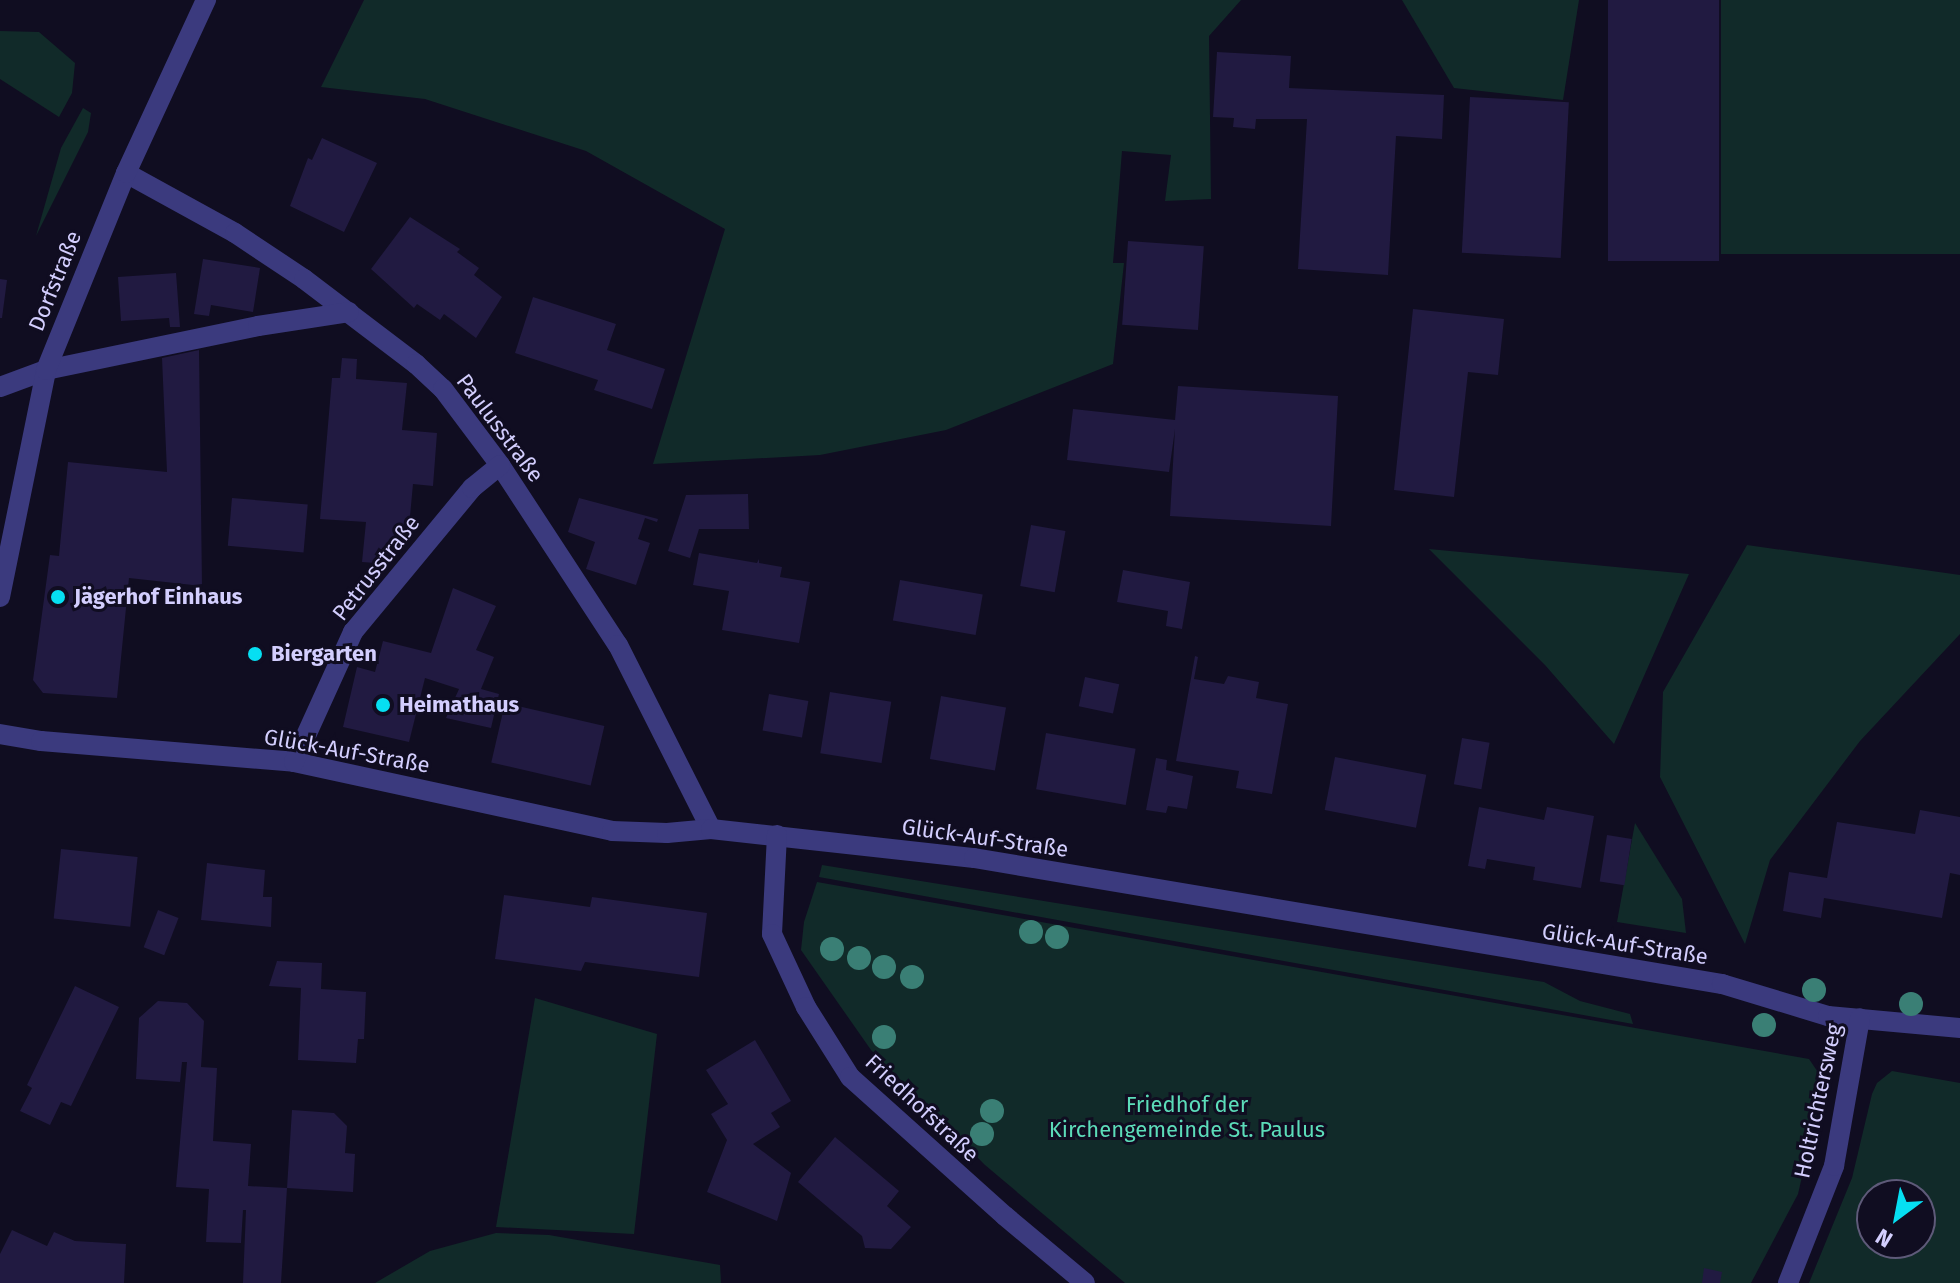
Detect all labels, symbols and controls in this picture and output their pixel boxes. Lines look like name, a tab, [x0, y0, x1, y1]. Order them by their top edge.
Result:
street label: Dorfstraße	[23, 227, 87, 335]
street label: Paulusstraße	[451, 369, 549, 487]
street label: Petrusstraße	[327, 510, 425, 626]
place label: Jägerhof Einhaus	[74, 584, 242, 610]
marker: Jägerhof Einhaus	[49, 588, 67, 606]
place label: Biergarten	[271, 641, 377, 667]
marker: Biergarten	[246, 645, 264, 663]
place label: Heimathaus	[399, 692, 519, 718]
marker: Heimathaus	[374, 696, 392, 714]
street label: Glück-Auf-Straße	[262, 723, 432, 779]
street label: Glück-Auf-Straße	[900, 813, 1070, 863]
street label: Glück-Auf-Straße	[1540, 918, 1710, 970]
street label: Holtrichtersweg	[1789, 1021, 1847, 1181]
street label: Friedhofstraße	[860, 1049, 984, 1167]
park label: Friedhof der Kirchengemeinde St. Paulus	[1049, 1091, 1325, 1142]
north arrow	[1856, 1179, 1936, 1259]
text: N	[1871, 1223, 1897, 1253]

